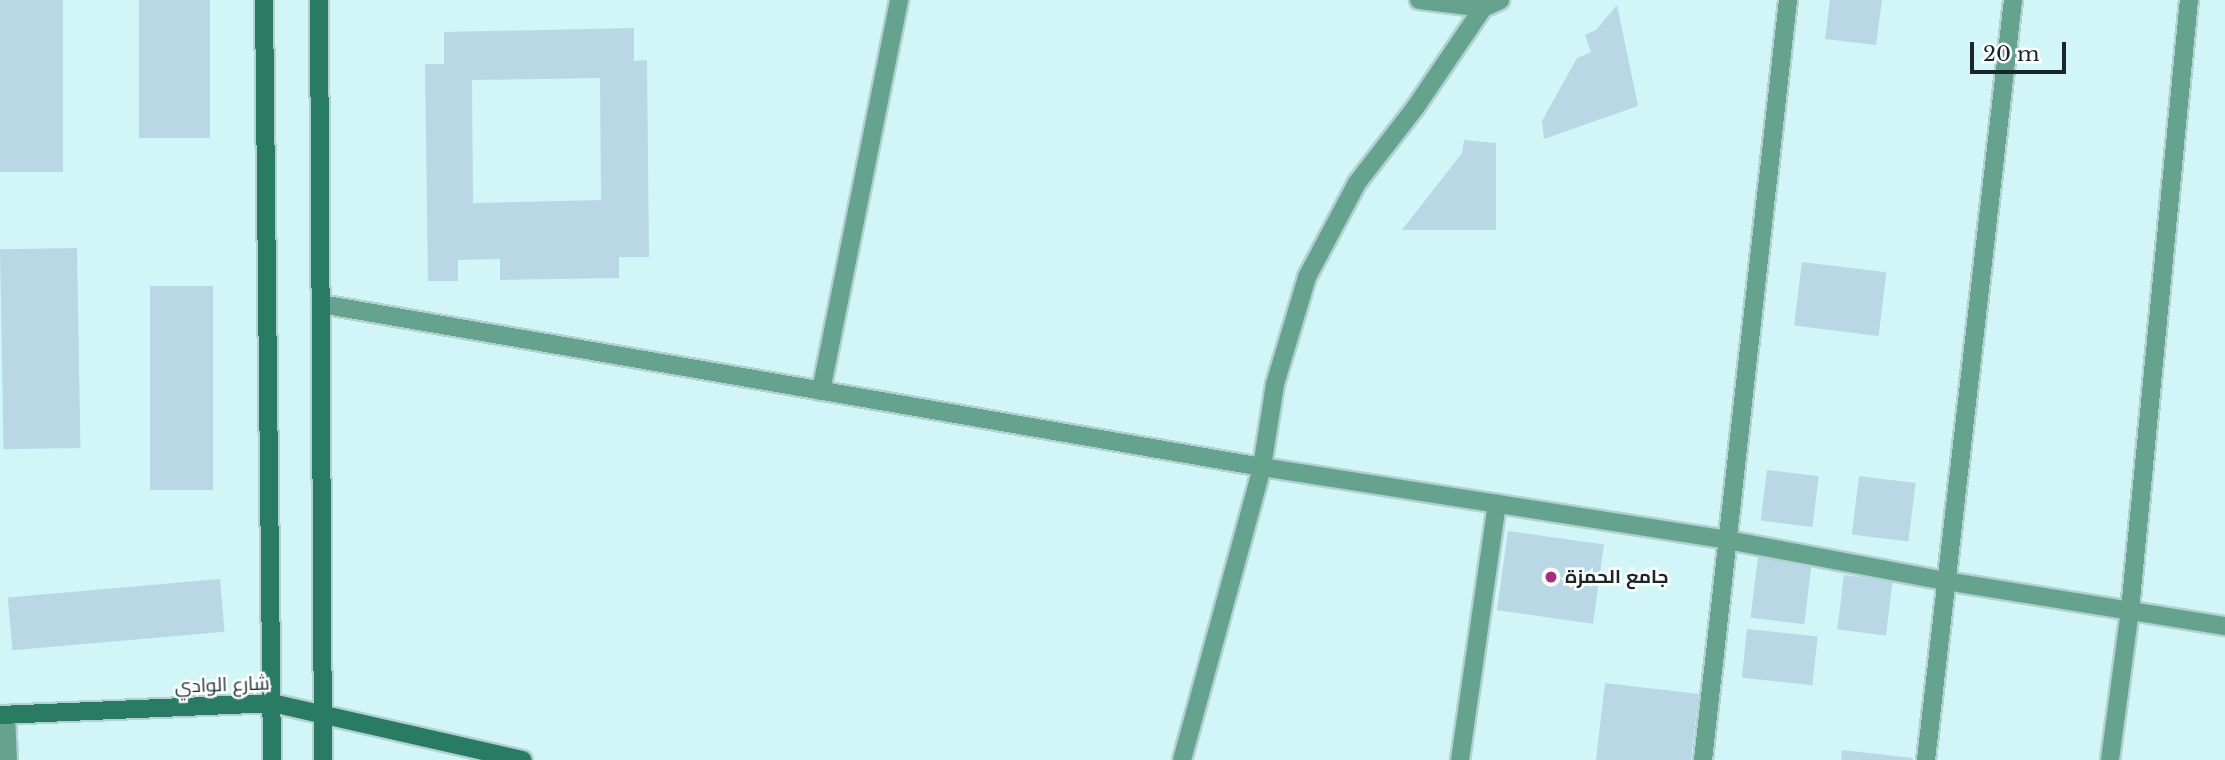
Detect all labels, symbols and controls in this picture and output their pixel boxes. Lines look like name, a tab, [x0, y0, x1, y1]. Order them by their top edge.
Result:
scale bar	[1973, 28, 2069, 72]
text: 20 m	[1983, 41, 2040, 67]
place label: جامع الحمزة	[1565, 566, 1668, 588]
marker: جامع الحمزة	[1543, 569, 1559, 585]
street label: شارع الوادي	[174, 672, 270, 698]

